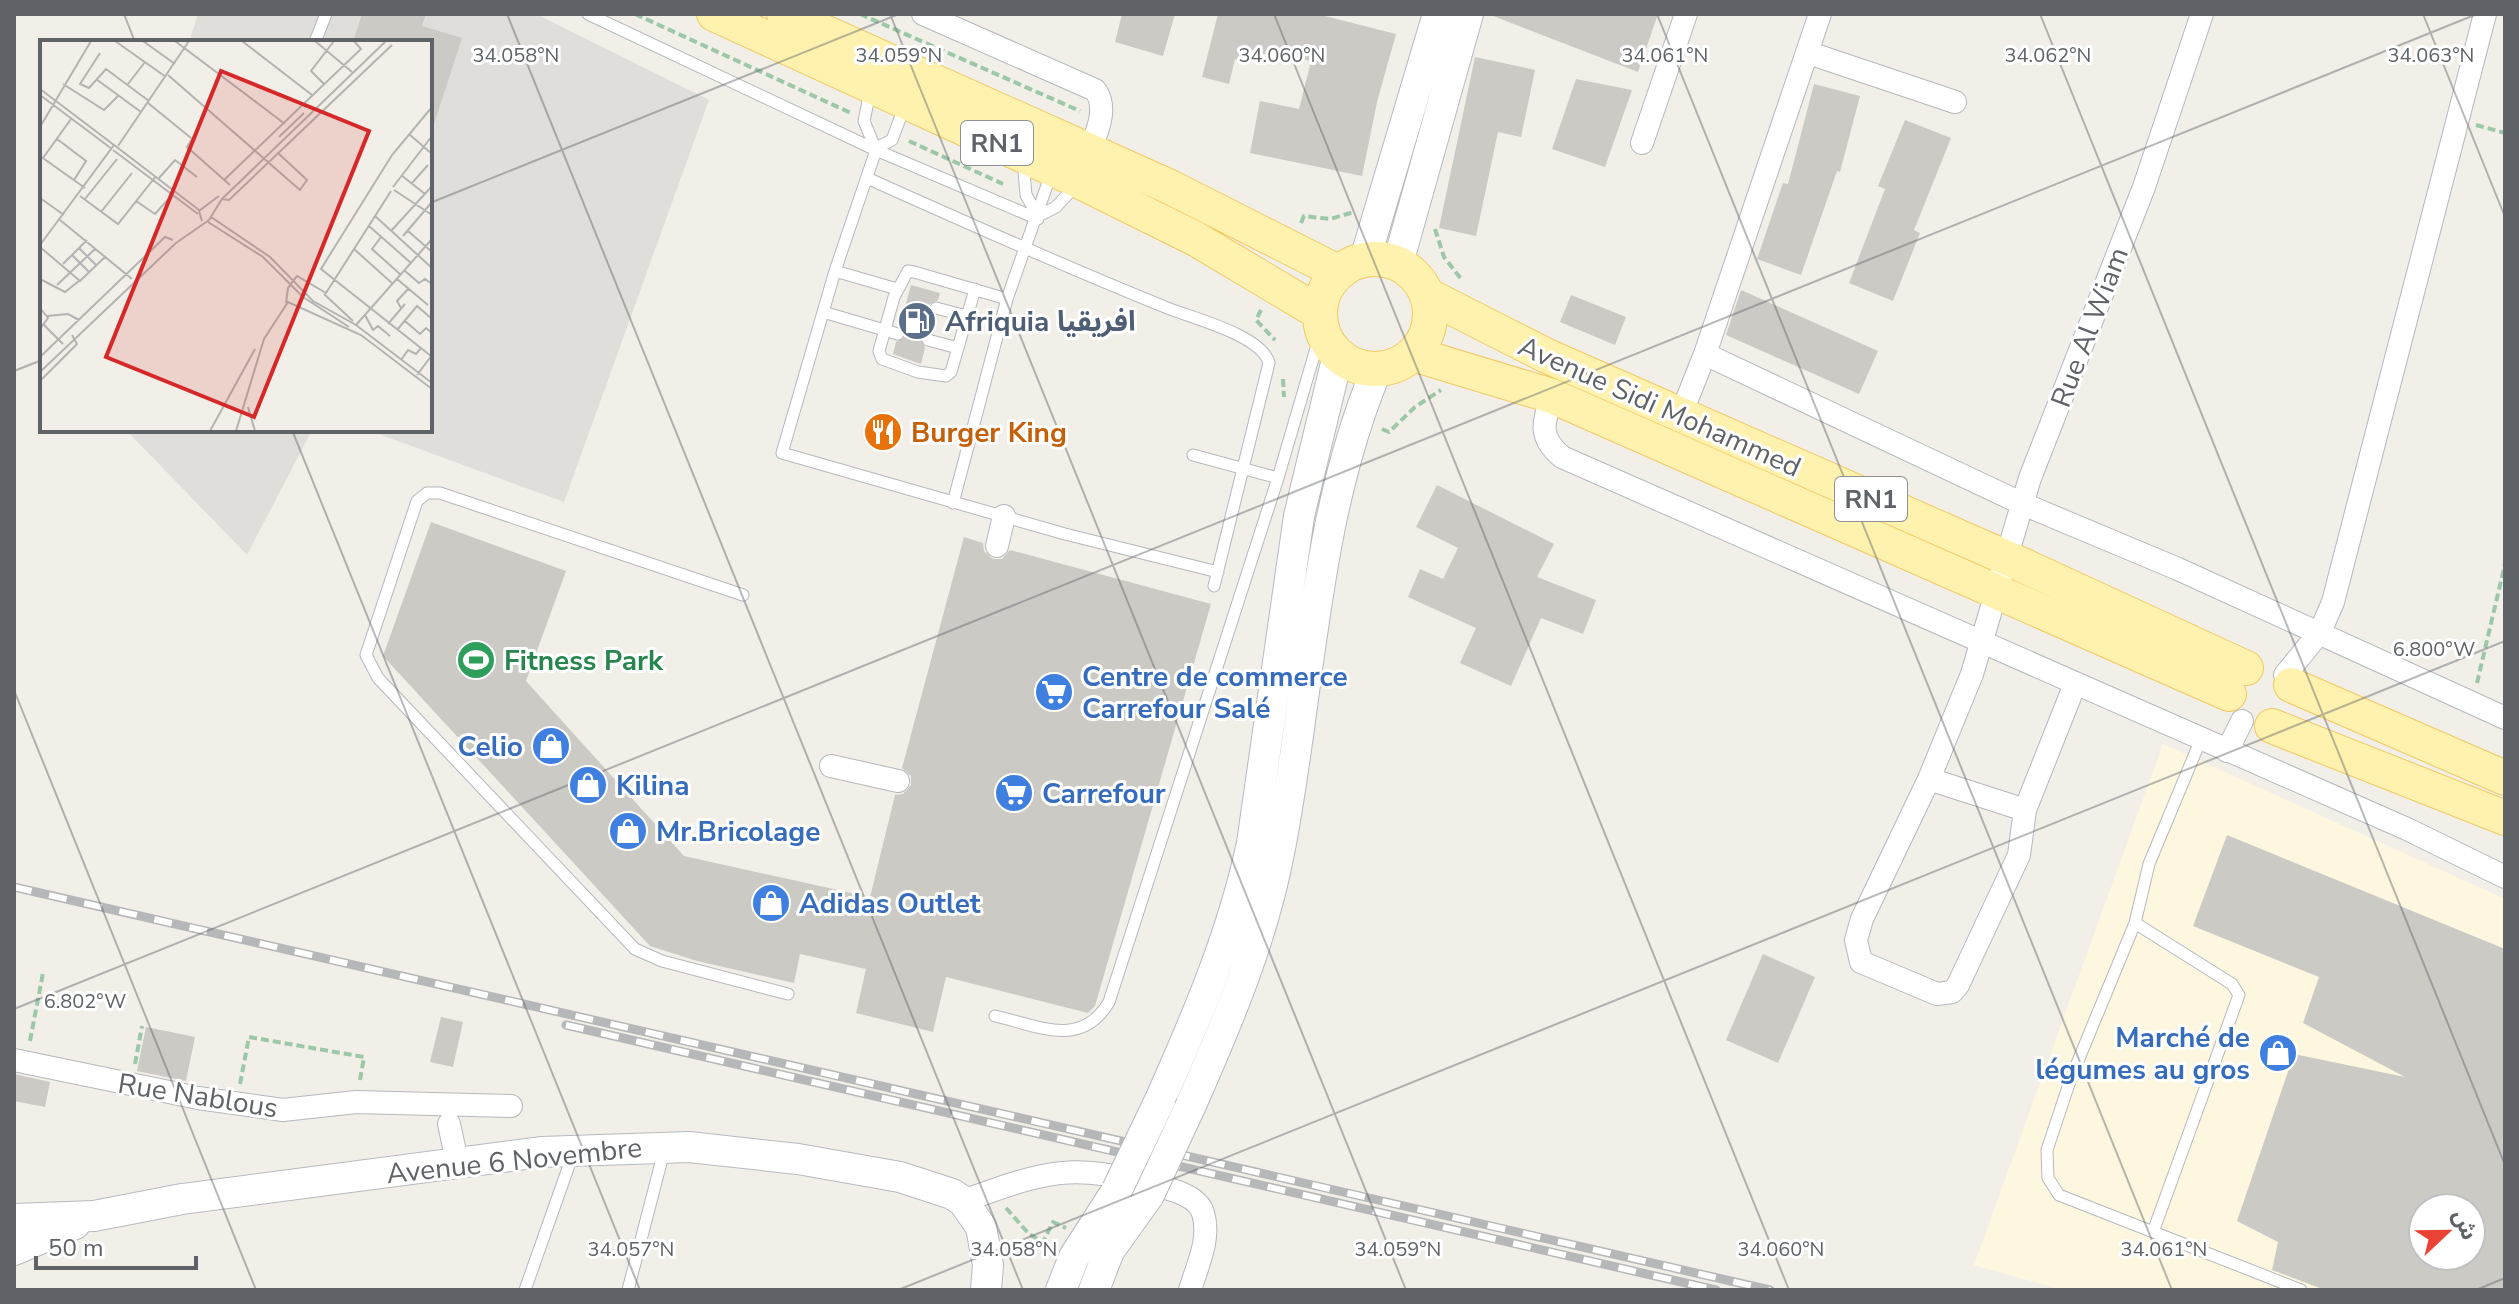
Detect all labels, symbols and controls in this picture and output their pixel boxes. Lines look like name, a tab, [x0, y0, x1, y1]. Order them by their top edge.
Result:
inset map	[40, 40, 432, 432]
text: 34.058°N	[473, 42, 559, 69]
text: 34.059°N	[856, 42, 942, 69]
text: 34.060°N	[1239, 42, 1325, 69]
text: 34.061°N	[1622, 42, 1708, 69]
text: 34.062°N	[2005, 42, 2091, 69]
text: 34.063°N	[2388, 42, 2474, 69]
road number: RN1	[961, 121, 1033, 165]
street label: Rue Al Wiam	[2042, 242, 2138, 413]
fuel station icon: Afriquia افريقيا	[896, 300, 938, 342]
place label: Afriquia افريقيا	[945, 303, 1136, 341]
street label: Avenue Sidi Mohammed	[1512, 327, 1807, 486]
restaurant icon: Burger King	[862, 411, 904, 453]
place label: Burger King	[911, 414, 1067, 452]
road number: RN1	[1835, 477, 1907, 521]
text: 6.800°W	[2393, 636, 2475, 663]
sports icon: Fitness Park	[455, 639, 497, 681]
place label: Fitness Park	[504, 642, 664, 680]
place label: Centre de commerce Carrefour Salé	[1082, 658, 1348, 728]
supermarket icon: Centre de commerce Carrefour Salé	[1033, 671, 1075, 713]
shop icon: Celio	[530, 725, 572, 767]
place label: Celio	[458, 728, 523, 766]
shop icon: Kilina	[567, 764, 609, 806]
place label: Kilina	[616, 767, 690, 805]
supermarket icon: Carrefour	[993, 772, 1035, 814]
place label: Carrefour	[1042, 775, 1166, 813]
shop icon: Mr.Bricolage	[607, 810, 649, 852]
place label: Mr.Bricolage	[656, 813, 820, 851]
shop icon: Adidas Outlet	[750, 882, 792, 924]
place label: Adidas Outlet	[799, 885, 981, 923]
text: 6.802°W	[44, 988, 126, 1015]
place label: Marché de légumes au gros	[2035, 1019, 2250, 1089]
shop icon: Marché de légumes au gros	[2257, 1032, 2299, 1074]
street label: Rue Nablous	[115, 1065, 280, 1127]
street label: Avenue 6 Novembre	[384, 1129, 644, 1193]
north arrow	[2407, 1192, 2487, 1272]
text: ش	[2445, 1205, 2484, 1244]
scale bar	[36, 1220, 196, 1270]
text: 50 m	[48, 1232, 104, 1264]
text: 34.057°N	[588, 1236, 674, 1263]
text: 34.058°N	[971, 1236, 1057, 1263]
text: 34.059°N	[1355, 1236, 1441, 1263]
text: 34.060°N	[1738, 1236, 1824, 1263]
text: 34.061°N	[2121, 1236, 2207, 1263]

